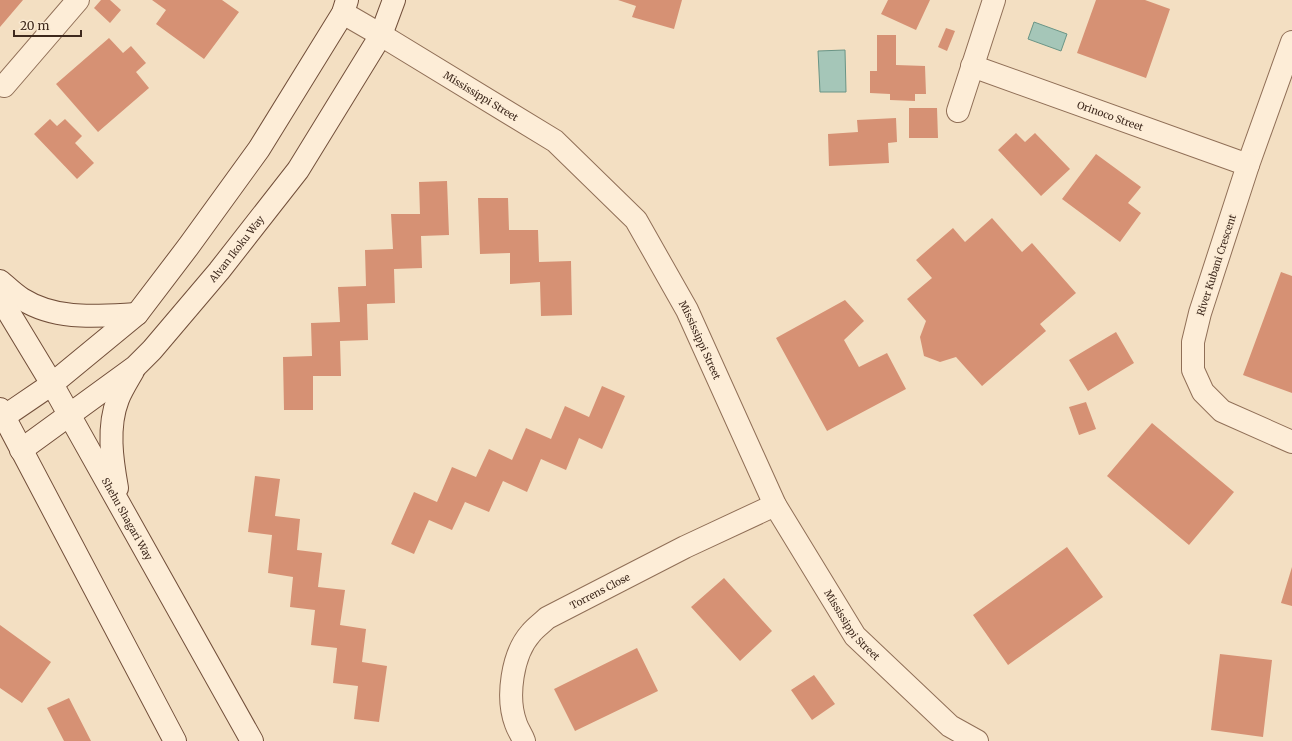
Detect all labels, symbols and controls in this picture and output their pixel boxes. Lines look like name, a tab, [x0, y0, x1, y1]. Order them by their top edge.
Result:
scale bar	[14, 12, 81, 38]
text: 20 m	[20, 18, 49, 33]
street label: Mississippi Street	[441, 69, 521, 124]
street label: Orinoco Street	[1075, 98, 1145, 134]
street label: Alvan Ikoku Way	[206, 213, 267, 286]
street label: River Kubani Crescent	[1194, 213, 1239, 318]
street label: Mississippi Street	[676, 298, 724, 382]
street label: Shehu Shagari Way	[99, 475, 155, 563]
street label: Torrens Close	[568, 570, 632, 612]
street label: Mississippi Street	[821, 587, 882, 663]

